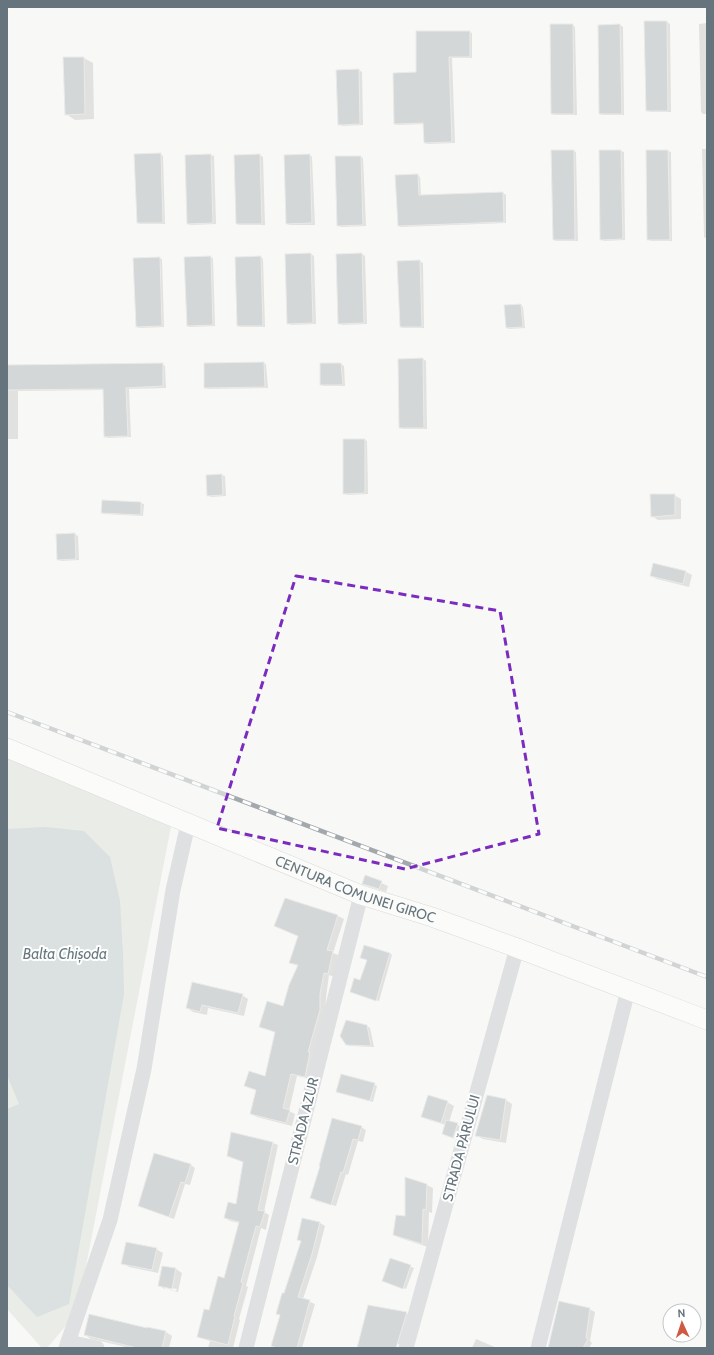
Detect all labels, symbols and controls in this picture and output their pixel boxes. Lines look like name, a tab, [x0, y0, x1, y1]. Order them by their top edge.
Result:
street label: CENTURA COMUNEI GIROC	[272, 851, 438, 927]
water label: Balta Chișoda	[23, 945, 107, 963]
street label: STRADA AZUR	[283, 1075, 323, 1167]
street label: STRADA PĂRULUI	[438, 1093, 484, 1203]
north arrow	[662, 1303, 702, 1343]
text: N	[677, 1306, 686, 1320]

